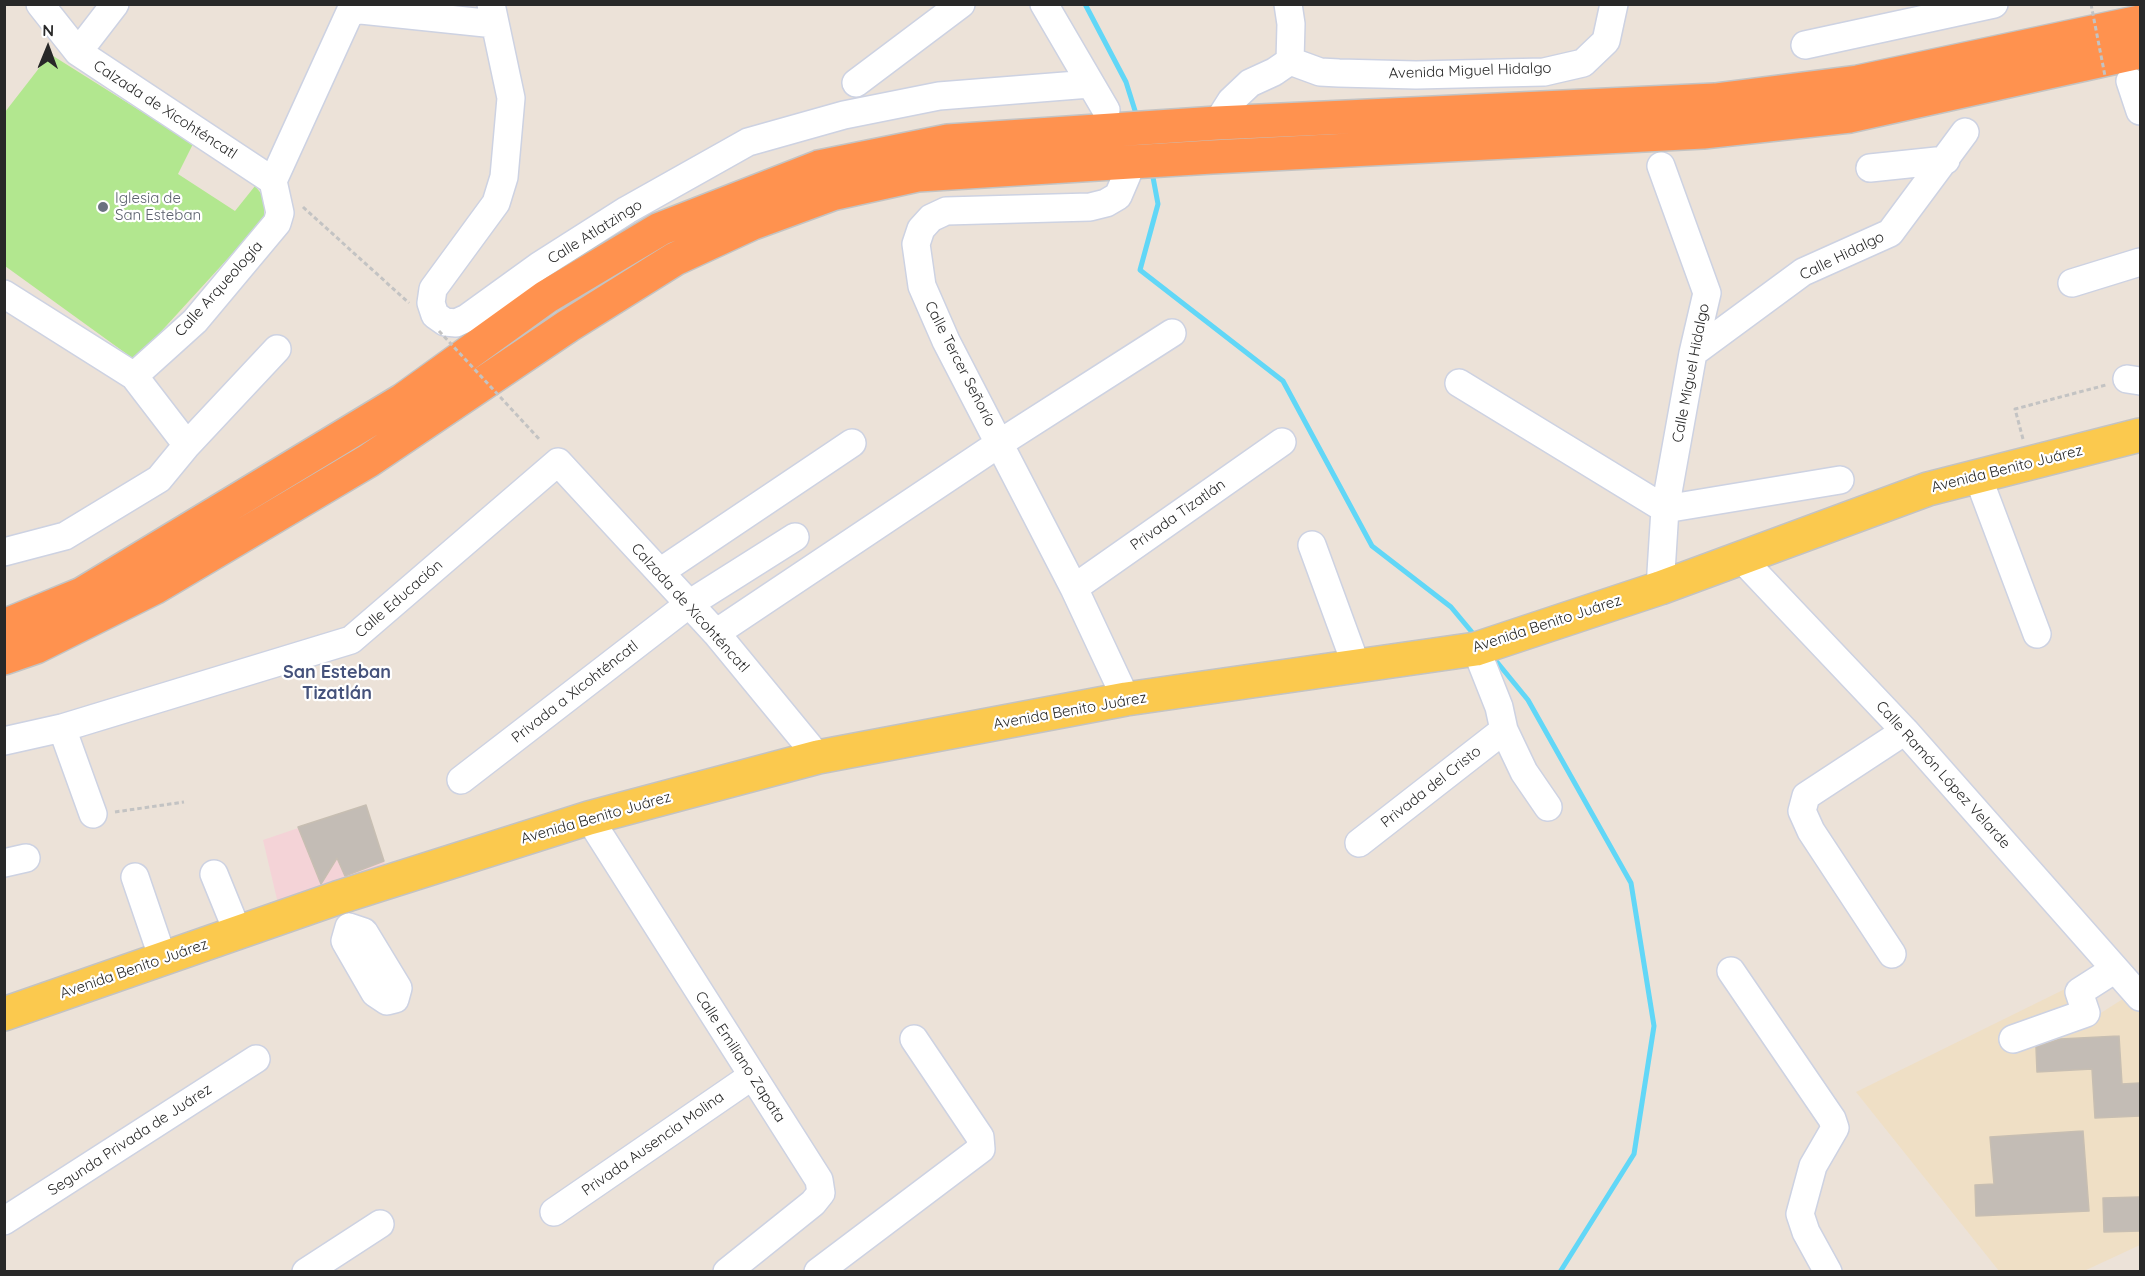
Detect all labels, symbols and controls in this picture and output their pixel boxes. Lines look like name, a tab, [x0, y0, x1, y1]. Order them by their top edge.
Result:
north arrow	[18, 18, 78, 78]
text: N	[42, 20, 54, 40]
street label: Calzada de Xicohténcatl	[90, 57, 240, 163]
street label: Avenida Miguel Hidalgo	[1388, 59, 1552, 83]
place label: Iglesia de San Esteban	[115, 189, 201, 224]
street label: Calle Atlatzingo	[545, 196, 645, 268]
marker: Iglesia de San Esteban	[96, 200, 110, 214]
street label: Calle Hidalgo	[1797, 228, 1887, 284]
street label: Calle Arqueología	[171, 237, 267, 341]
street label: Calle Tercer Señorío	[921, 298, 999, 430]
street label: Calle Miguel Hidalgo	[1669, 302, 1713, 444]
street label: Avenida Benito Juárez	[1929, 441, 2085, 497]
street label: Privada Tizatlán	[1127, 475, 1229, 555]
street label: Calzada de Xicohténcatl	[627, 540, 753, 676]
street label: Calle Educación	[352, 556, 446, 642]
street label: Avenida Benito Juárez	[1470, 591, 1624, 657]
street label: Privada a Xicohténcatl	[508, 637, 642, 747]
district label: San Esteban Tizatlán	[283, 662, 391, 704]
street label: Avenida Benito Juárez	[992, 689, 1148, 733]
street label: Calle Ramón López Velarde	[1872, 697, 2014, 853]
street label: Privada del Cristo	[1377, 742, 1485, 832]
street label: Avenida Benito Juárez	[519, 788, 673, 848]
street label: Avenida Benito Juárez	[58, 935, 210, 1003]
street label: Calle Emiliano Zapata	[691, 988, 789, 1126]
street label: Segunda Privada de Juárez	[45, 1080, 215, 1200]
street label: Privada Ausencia Molina	[578, 1088, 728, 1200]

